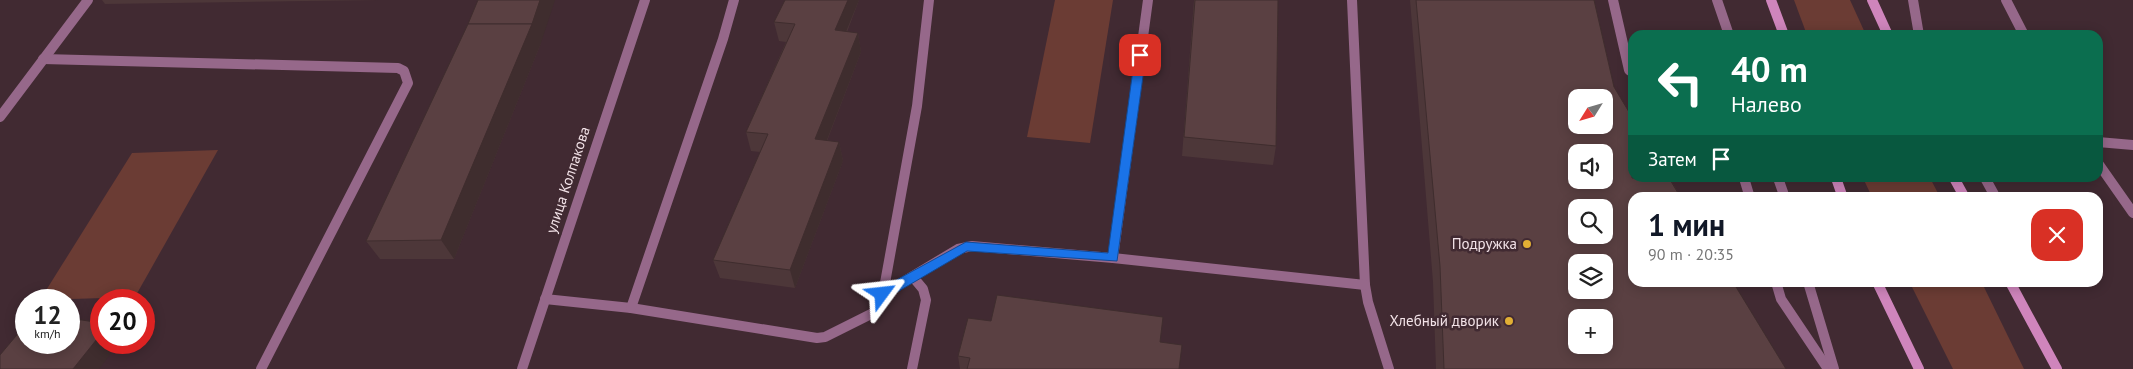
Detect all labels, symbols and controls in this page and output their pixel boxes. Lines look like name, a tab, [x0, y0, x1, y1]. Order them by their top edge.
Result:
pin	[1119, 34, 1161, 76]
icon: arrive	[1126, 41, 1154, 69]
text: 40 m	[1731, 46, 1808, 92]
icon: left	[1648, 50, 1713, 115]
north arrow	[1568, 89, 1612, 134]
map controls	[1568, 89, 1613, 354]
text: Налево	[1731, 90, 1802, 118]
street label: улица Колпакова	[541, 124, 594, 236]
button: sound	[1568, 144, 1613, 189]
icon: arrive	[1707, 145, 1735, 173]
text: Затем	[1648, 147, 1697, 171]
button: search	[1568, 199, 1613, 244]
text: 1 мин	[1648, 205, 1725, 244]
button: close	[2031, 209, 2083, 261]
place label: Подружка	[1452, 234, 1517, 253]
marker: Подружка	[1521, 238, 1533, 250]
text: 90 m · 20:35	[1648, 244, 1734, 264]
button: layers	[1568, 254, 1613, 299]
position arrow	[855, 267, 907, 319]
speed limit sign: 20	[90, 289, 155, 354]
text: 12	[33, 299, 62, 331]
button: +	[1568, 309, 1613, 354]
place label: Хлебный дворик	[1390, 311, 1500, 330]
marker: Хлебный дворик	[1503, 315, 1515, 327]
text: km/h	[34, 326, 61, 341]

